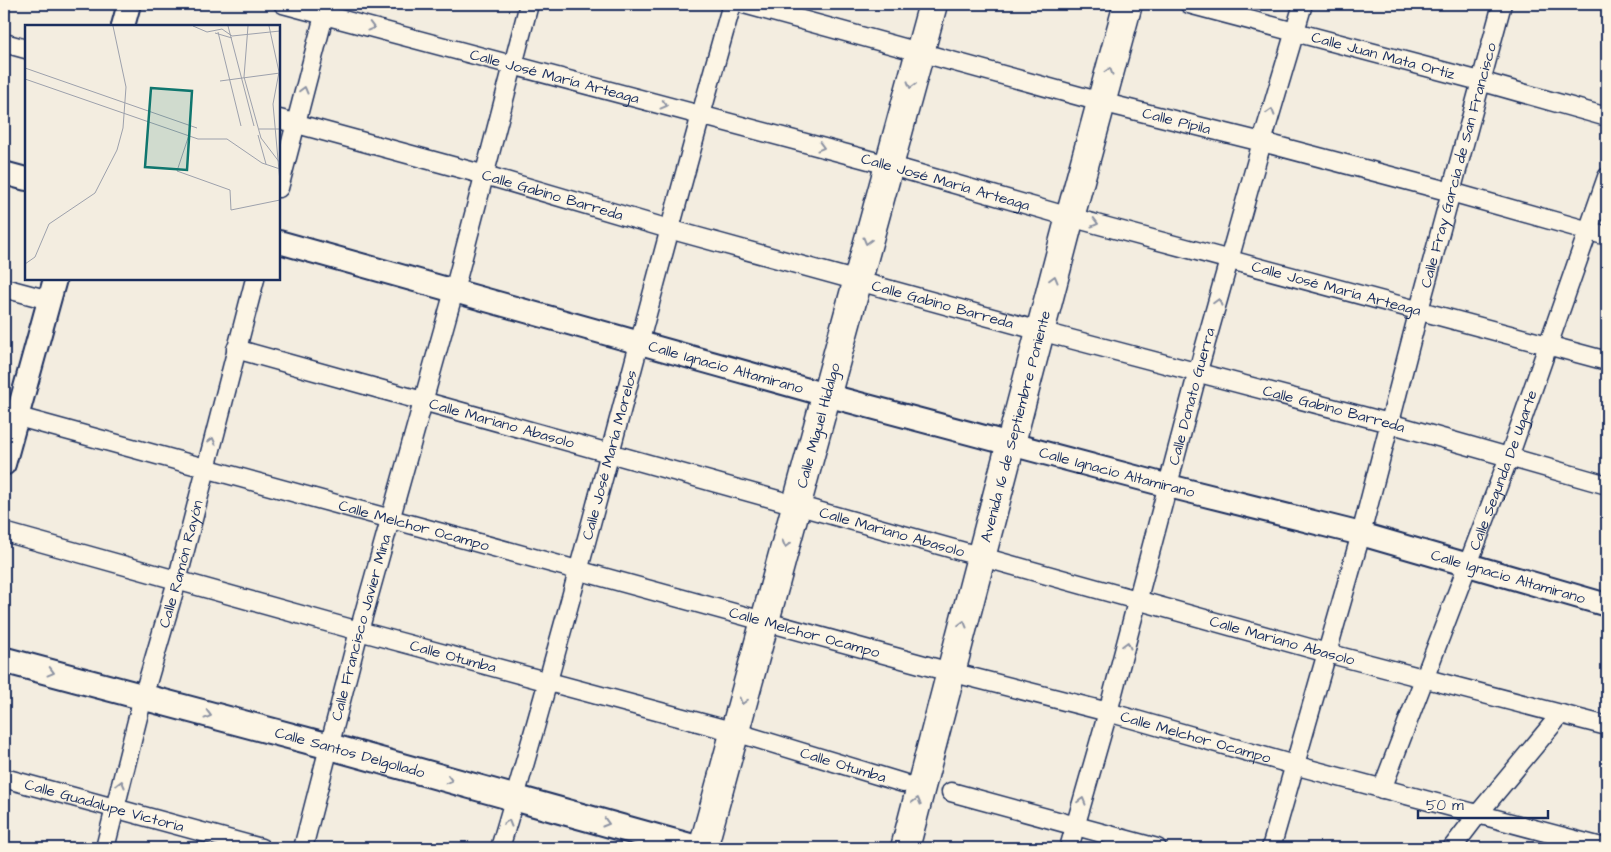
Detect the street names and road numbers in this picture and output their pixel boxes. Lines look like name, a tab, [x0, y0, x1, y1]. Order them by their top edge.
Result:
street label: Calle Juan Mata Ortíz	[1309, 27, 1458, 85]
street label: Calle Fray García de San Francisco	[1415, 40, 1502, 290]
street label: Calle José María Arteaga	[467, 44, 642, 109]
street label: Calle Pípila	[1140, 103, 1213, 140]
street label: Calle José María Arteaga	[859, 148, 1033, 216]
street label: Calle Gabino Barreda	[479, 165, 626, 226]
street label: Calle José María Arteaga	[1249, 256, 1424, 322]
street label: Calle Gabino Barreda	[869, 275, 1016, 334]
street label: Avenida 16 de Septiembre Poniente	[975, 308, 1056, 544]
street label: Calle Donato Guerra	[1164, 325, 1221, 467]
street label: Calle Ignacio Altamirano	[646, 336, 806, 399]
street label: Calle Miguel Hidalgo	[792, 360, 846, 491]
street label: Calle José María Morelos	[577, 367, 643, 542]
street label: Calle Gabino Barreda	[1260, 380, 1408, 438]
street label: Calle Segunda De Ugarte	[1464, 387, 1543, 553]
street label: Calle Mariano Abasolo	[427, 393, 577, 454]
street label: Calle Ignacio Altamirano	[1037, 442, 1197, 503]
street label: Calle Melchor Ocampo	[336, 495, 492, 557]
street label: Calle Ramón Rayón	[154, 497, 209, 631]
street label: Calle Mariano Abasolo	[817, 502, 967, 563]
street label: Calle Francisco Javier Mina	[326, 532, 397, 723]
street label: Calle Ignacio Altamirano	[1428, 545, 1588, 609]
street label: Calle Melchor Ocampo	[727, 602, 883, 664]
street label: Calle Mariano Abasolo	[1207, 611, 1357, 671]
street label: Calle Otumba	[407, 635, 499, 678]
street label: Calle Melchor Ocampo	[1118, 706, 1274, 769]
street label: Calle Santos Delgollado	[272, 722, 428, 784]
street label: Calle Otumba	[798, 742, 889, 788]
street label: Calle Guadalupe Victoria	[22, 774, 187, 838]

